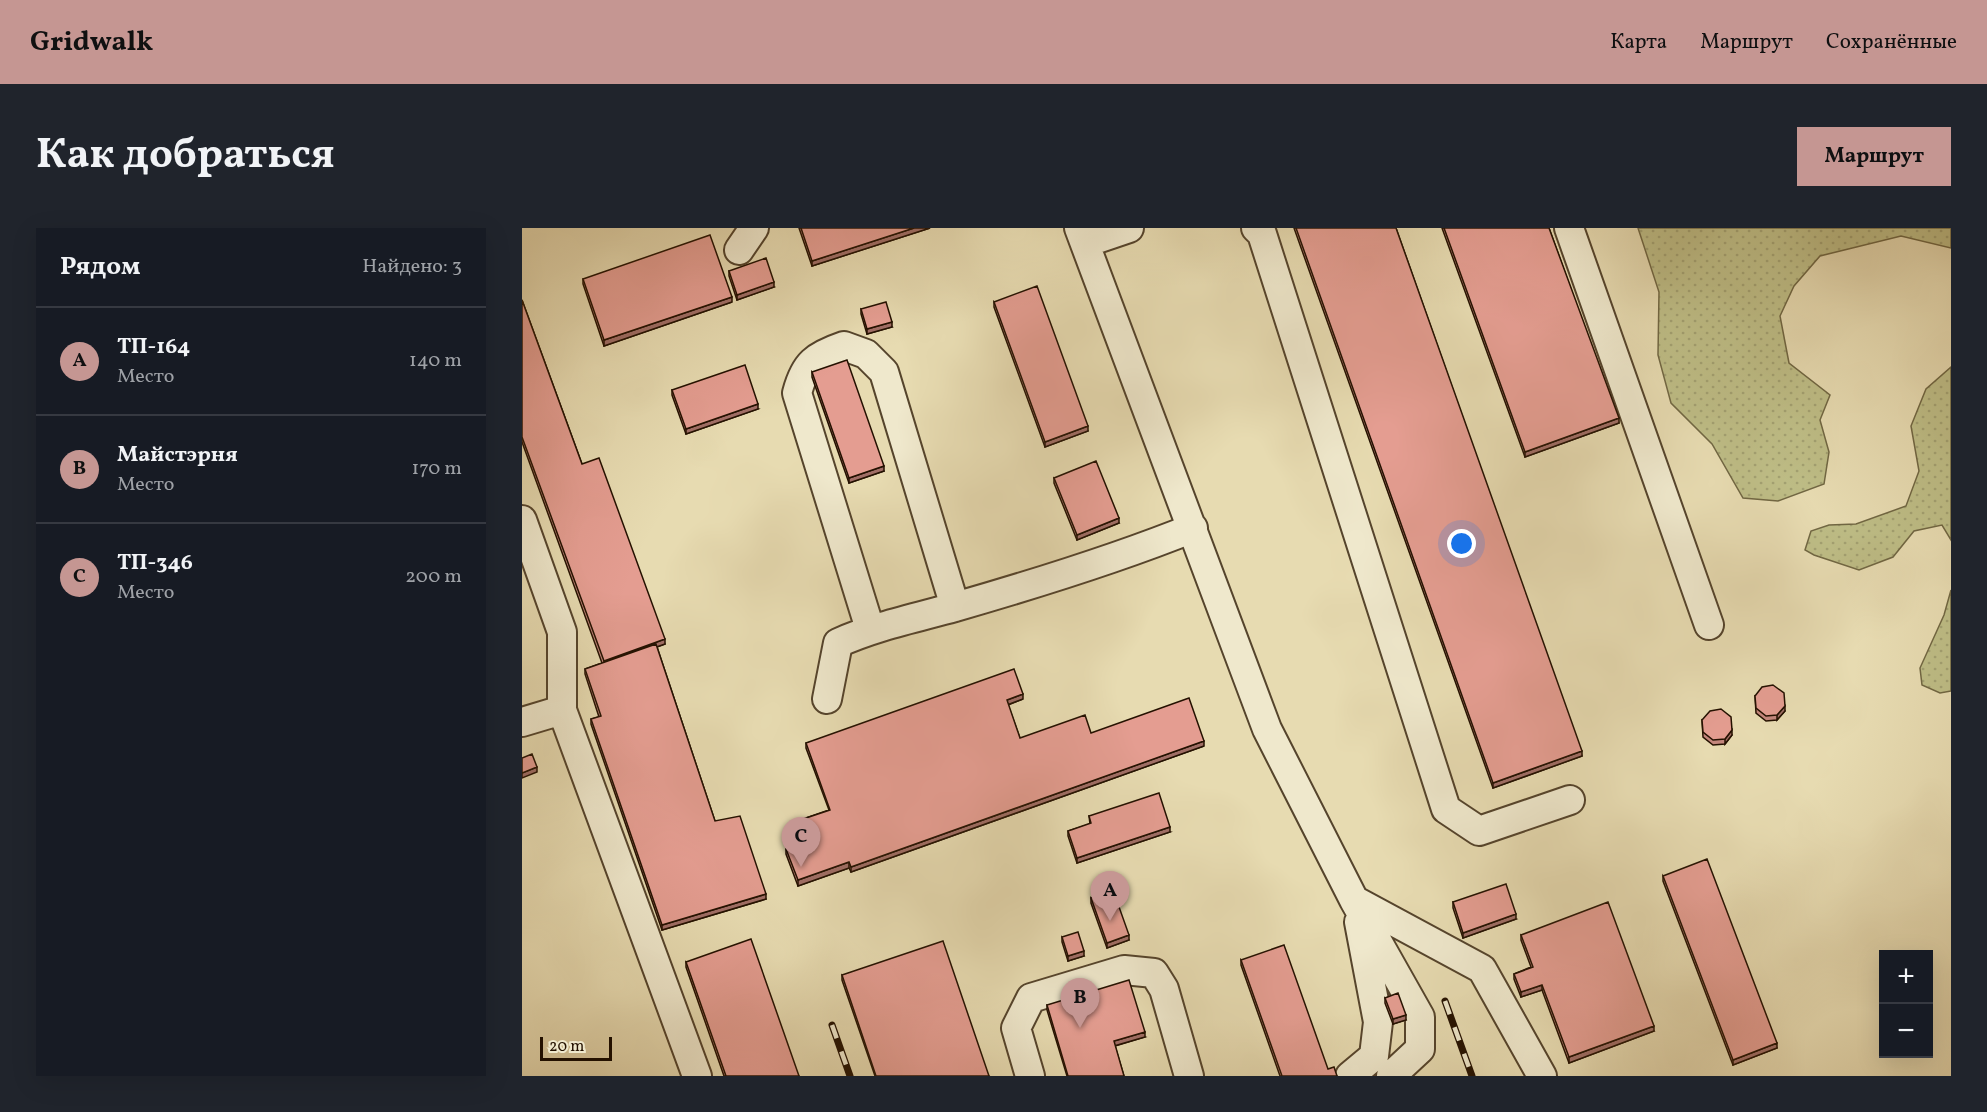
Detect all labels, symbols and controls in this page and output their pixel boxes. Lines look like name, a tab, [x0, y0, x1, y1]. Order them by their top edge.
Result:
text: Gridwalk	[30, 23, 153, 62]
text: Карта	[1610, 28, 1667, 57]
text: Маршрут	[1700, 28, 1793, 57]
text: Сохранённые	[1826, 28, 1957, 57]
text: Как добраться	[36, 127, 335, 186]
button: Маршрут	[1797, 127, 1951, 186]
text: Рядом	[60, 249, 140, 285]
text: Найдено: 3	[362, 253, 462, 281]
text: ТП-164	[117, 332, 190, 363]
text: A	[72, 347, 87, 375]
text: 140 m	[409, 347, 462, 375]
text: Место	[117, 363, 174, 391]
text: Майстэрня	[117, 440, 238, 471]
text: B	[73, 455, 86, 483]
text: 170 m	[412, 455, 462, 483]
text: Место	[117, 471, 174, 499]
your location	[1447, 529, 1476, 558]
text: ТП-346	[117, 548, 193, 579]
text: C	[73, 563, 86, 591]
text: 200 m	[405, 563, 462, 591]
text: Место	[117, 579, 174, 607]
pin: C	[782, 818, 820, 867]
pin: A	[1090, 872, 1130, 921]
map controls	[1879, 950, 1933, 1058]
button: +	[1879, 950, 1933, 1004]
pin: B	[1060, 978, 1100, 1028]
button: −	[1879, 1004, 1933, 1058]
scale bar	[540, 1034, 612, 1062]
text: 20 m	[549, 1036, 584, 1058]

